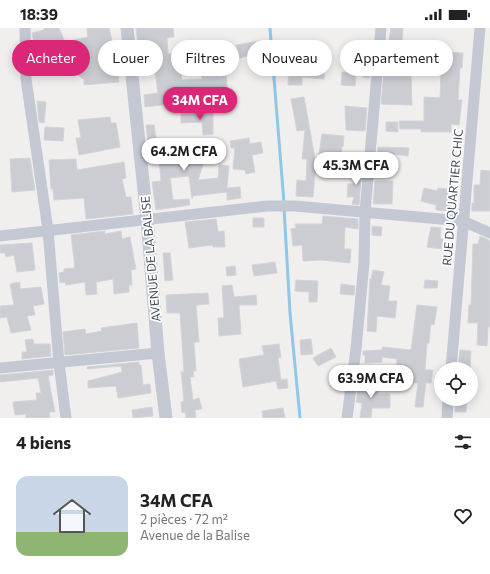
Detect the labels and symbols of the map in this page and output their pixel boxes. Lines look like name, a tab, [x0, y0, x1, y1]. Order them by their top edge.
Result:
pin: 34M CFA	[163, 87, 237, 121]
street label: RUE DU QUARTIER CHIC	[439, 128, 465, 266]
pin: 64.2M CFA	[138, 138, 230, 172]
pin: 45.3M CFA	[310, 152, 402, 186]
street label: AVENUE DE LA BALISE	[138, 196, 162, 322]
pin: 63.9M CFA	[325, 365, 417, 399]

